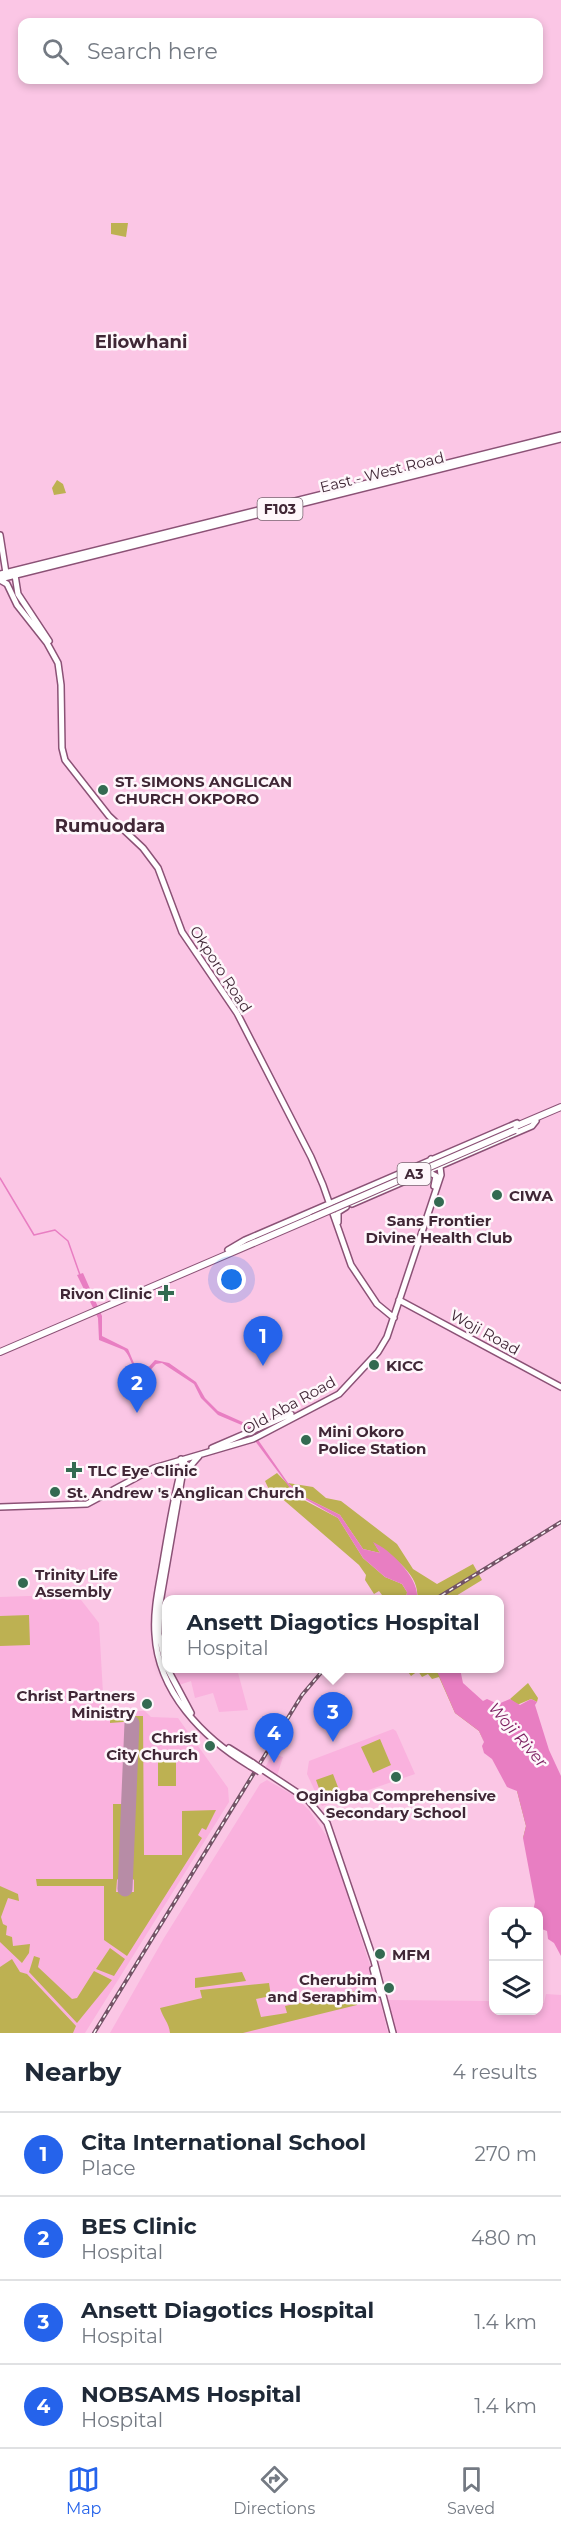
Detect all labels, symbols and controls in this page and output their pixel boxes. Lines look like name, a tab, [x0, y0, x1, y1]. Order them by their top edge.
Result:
search box	[18, 18, 543, 84]
icon: search	[39, 35, 72, 68]
text: Search here	[87, 38, 218, 65]
district label: Eliowhani	[95, 331, 187, 353]
street label: East - West Road	[318, 447, 446, 497]
road number: F103	[258, 498, 302, 520]
place label: ST. SIMONS ANGLICAN CHURCH OKPORO	[115, 772, 292, 808]
marker: ST. SIMONS ANGLICAN CHURCH OKPORO	[96, 783, 110, 797]
district label: Rumuodara	[55, 815, 165, 837]
street label: Okporo Road	[186, 922, 256, 1016]
road number: A3	[398, 1163, 430, 1185]
place label: CIWA	[509, 1186, 553, 1205]
marker: CIWA	[490, 1188, 504, 1202]
marker: Sans Frontier Divine Health Club	[432, 1195, 446, 1209]
place label: Sans Frontier Divine Health Club	[366, 1211, 512, 1247]
your location	[217, 1265, 246, 1294]
place label: Rivon Clinic	[60, 1284, 152, 1303]
marker: Rivon Clinic	[157, 1284, 175, 1302]
street label: Woji Road	[447, 1305, 523, 1359]
pin: 1	[244, 1316, 282, 1366]
place label: KICC	[386, 1356, 423, 1375]
marker: KICC	[367, 1358, 381, 1372]
pin: 2	[118, 1364, 156, 1413]
street label: Old Aba Road	[239, 1372, 339, 1438]
place label: Mini Okoro Police Station	[318, 1422, 426, 1458]
marker: Mini Okoro Police Station	[299, 1433, 313, 1447]
marker: TLC Eye Clinic	[65, 1461, 83, 1479]
place label: TLC Eye Clinic	[88, 1461, 198, 1480]
place label: St. Andrew 's Anglican Church	[67, 1483, 305, 1502]
marker: St. Andrew 's Anglican Church	[48, 1485, 62, 1499]
place label: Trinity Life Assembly	[34, 1565, 118, 1601]
marker: Trinity Life Assembly	[16, 1576, 30, 1590]
popup	[162, 1595, 504, 1673]
text: Ansett Diagotics Hospital	[186, 1609, 480, 1636]
text: Hospital	[186, 1636, 269, 1660]
place label: Christ Partners Ministry	[17, 1686, 136, 1722]
pin: 3	[314, 1692, 352, 1742]
marker: Christ Partners Ministry	[140, 1697, 154, 1711]
water label: Woji River	[485, 1699, 552, 1772]
pin: 4	[254, 1714, 294, 1763]
place label: Christ City Church	[106, 1728, 198, 1764]
marker: Christ City Church	[203, 1739, 217, 1753]
marker: Oginigba Comprehensive Secondary School	[389, 1770, 403, 1784]
place label: Oginigba Comprehensive Secondary School	[296, 1786, 496, 1822]
map controls	[489, 1907, 543, 2015]
button: locate	[489, 1907, 543, 1961]
place label: MFM	[392, 1945, 430, 1964]
marker: MFM	[373, 1947, 387, 1961]
button: layers	[489, 1961, 543, 2015]
place label: Cherubim and Seraphim	[268, 1970, 377, 2006]
marker: Cherubim and Seraphim	[382, 1981, 396, 1995]
text: Nearby	[24, 2056, 121, 2088]
text: 4 results	[452, 2060, 537, 2084]
text: Cita International School	[81, 2129, 366, 2156]
text: 1	[40, 2142, 47, 2166]
text: 270 m	[475, 2142, 537, 2166]
text: Place	[81, 2156, 136, 2180]
text: BES Clinic	[81, 2213, 197, 2240]
text: 2	[38, 2226, 49, 2250]
text: 480 m	[471, 2226, 537, 2250]
text: Hospital	[81, 2240, 163, 2264]
text: Ansett Diagotics Hospital	[81, 2297, 374, 2324]
text: 3	[38, 2310, 49, 2334]
text: 1.4 km	[474, 2310, 537, 2334]
text: Hospital	[81, 2324, 163, 2348]
text: NOBSAMS Hospital	[81, 2381, 301, 2408]
text: 4	[37, 2394, 50, 2418]
text: 1.4 km	[474, 2394, 537, 2418]
text: Hospital	[81, 2408, 163, 2432]
tab: Map	[66, 2463, 101, 2518]
tab: Directions	[233, 2463, 315, 2518]
tab: Saved	[447, 2463, 495, 2518]

